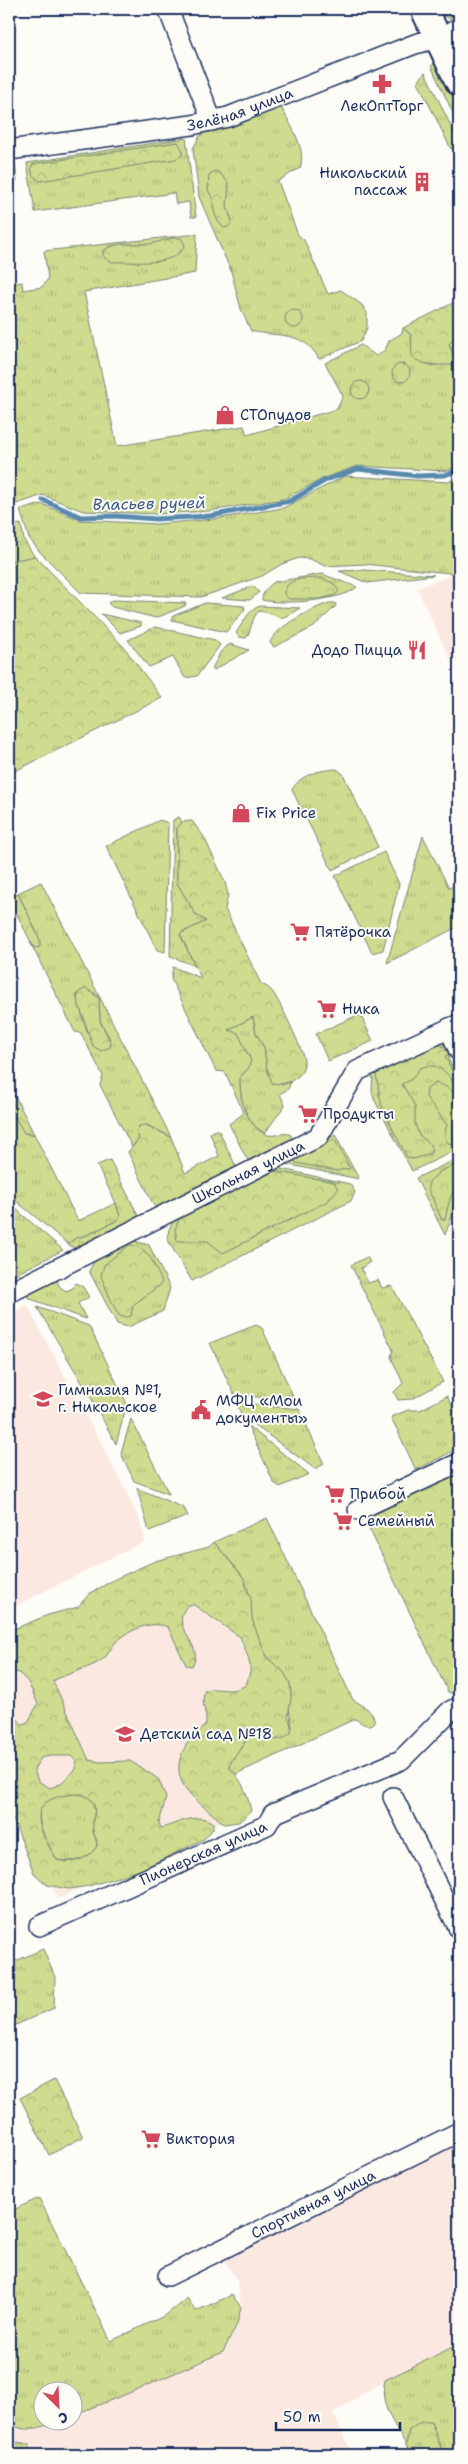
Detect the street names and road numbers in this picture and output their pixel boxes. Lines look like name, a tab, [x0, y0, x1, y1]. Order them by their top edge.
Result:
street label: Зелёная улица	[186, 82, 296, 136]
street label: Школьная улица	[189, 1135, 309, 1209]
street label: Пионерская улица	[137, 1816, 271, 1890]
street label: Спортивная улица	[248, 2165, 379, 2243]

